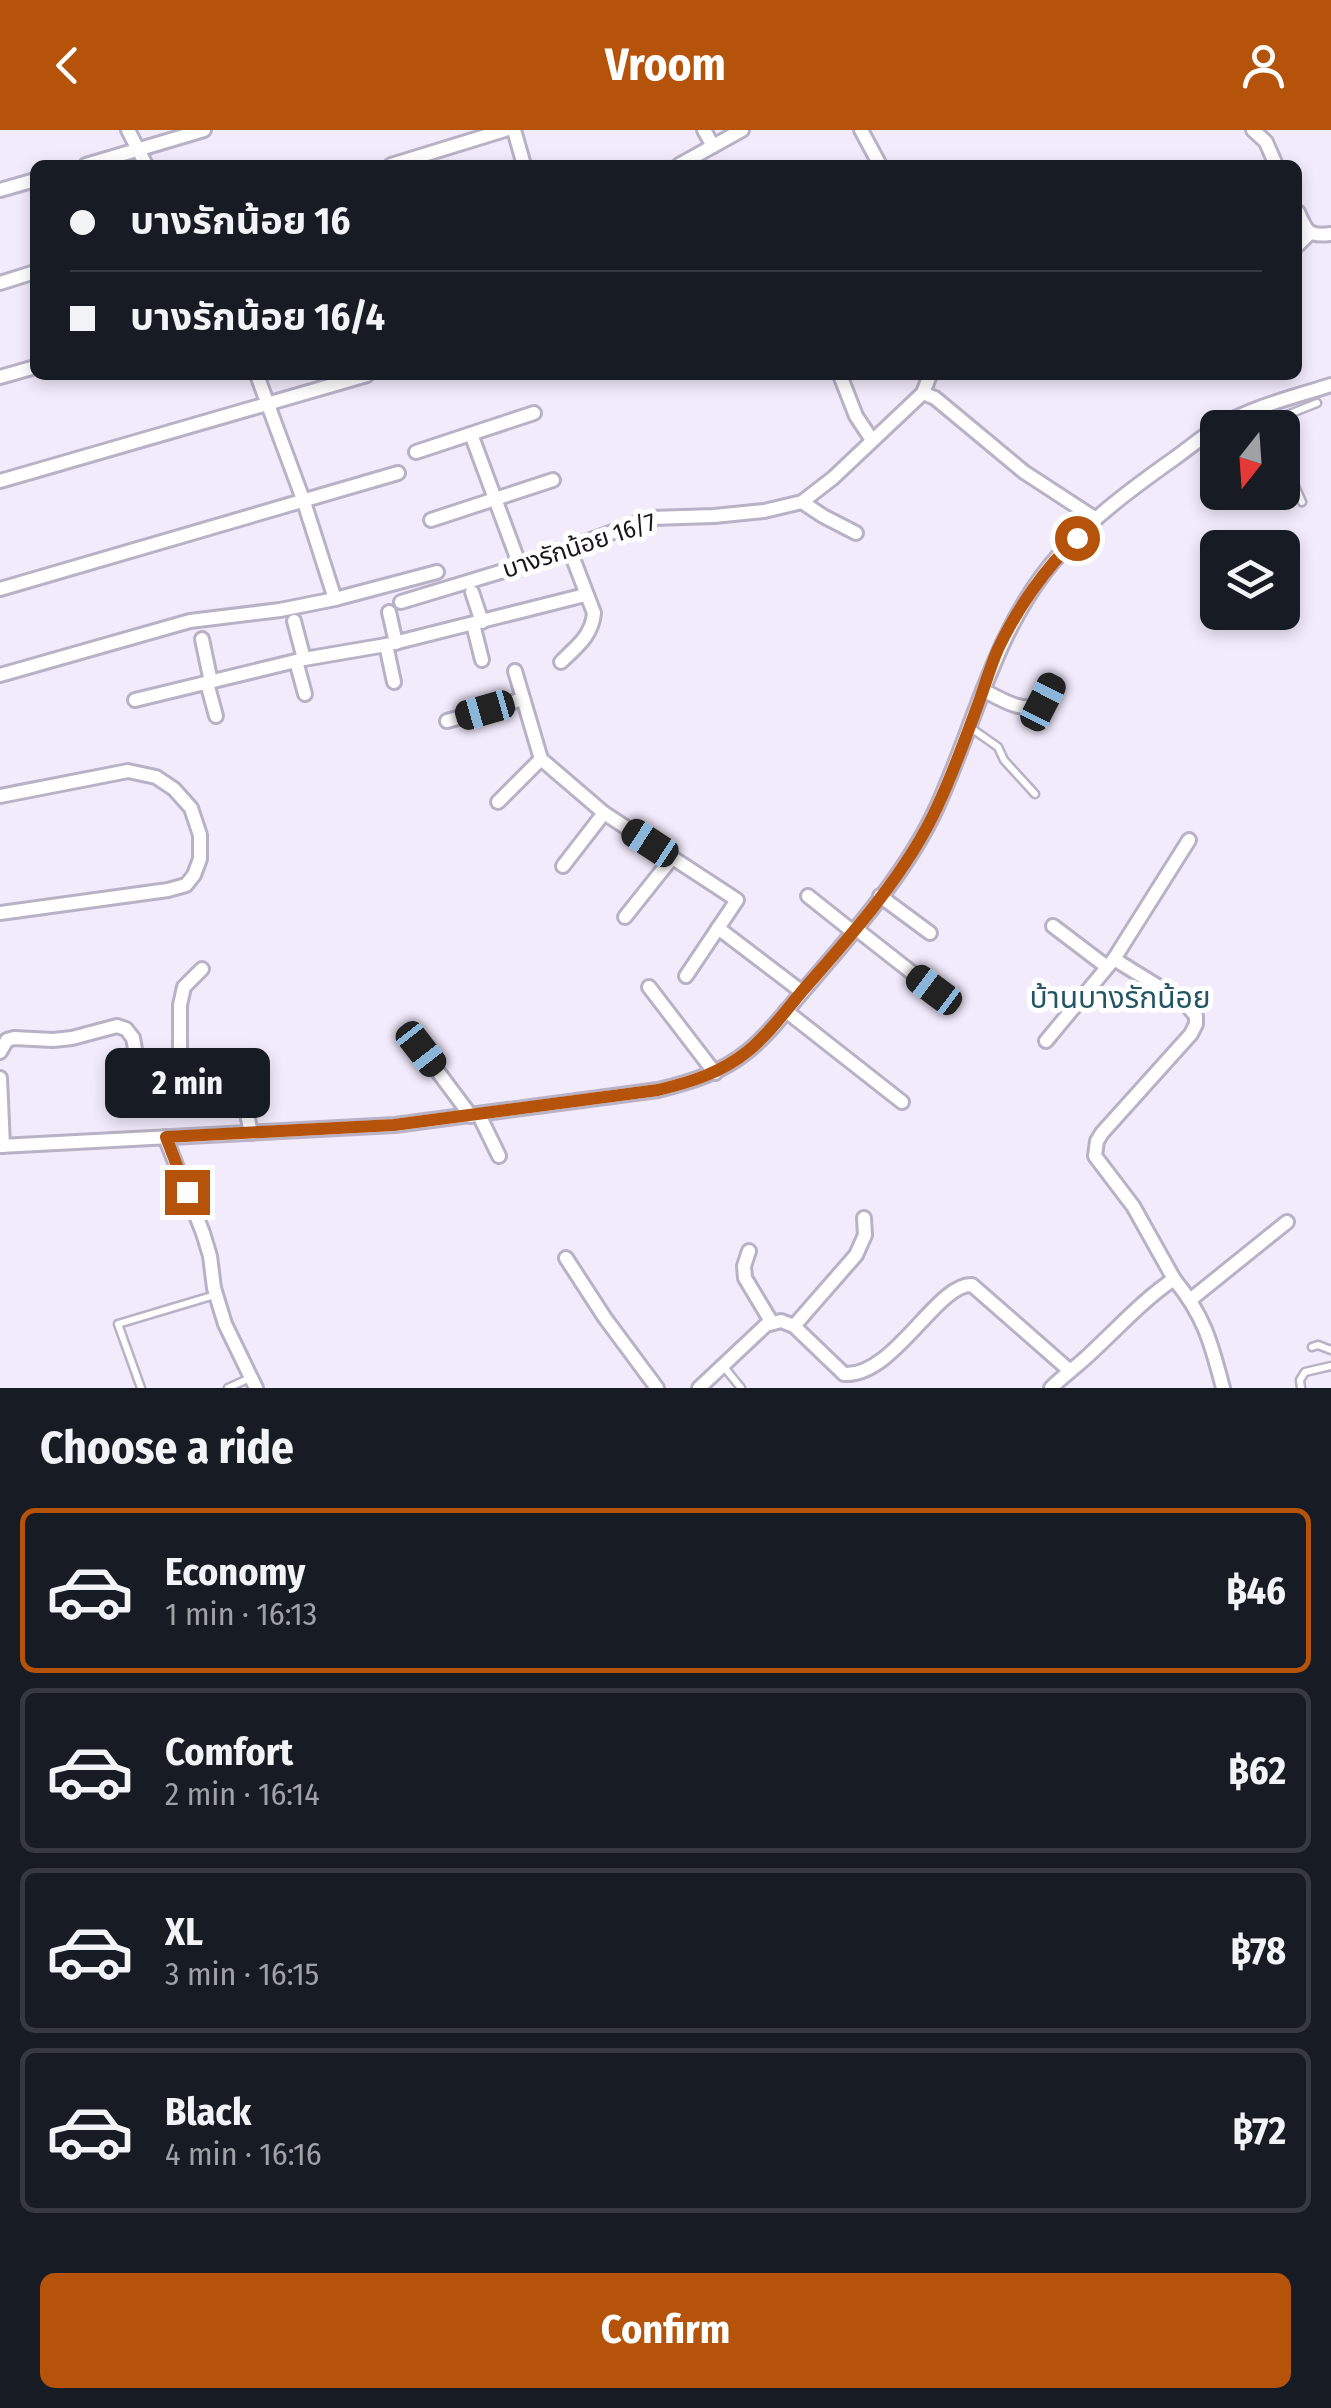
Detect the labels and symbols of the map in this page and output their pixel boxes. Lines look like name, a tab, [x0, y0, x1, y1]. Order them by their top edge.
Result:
north arrow	[1200, 410, 1300, 510]
street label: บางรักน้อย 16/7	[499, 507, 660, 585]
route start	[1055, 516, 1100, 561]
car	[1016, 668, 1070, 736]
car	[452, 687, 518, 733]
car	[617, 814, 683, 872]
car	[901, 960, 967, 1020]
district label: บ้านบางรักน้อย	[1029, 980, 1211, 1016]
car	[391, 1016, 451, 1082]
callout: 2 min	[104, 1047, 270, 1117]
route end	[165, 1170, 210, 1215]

